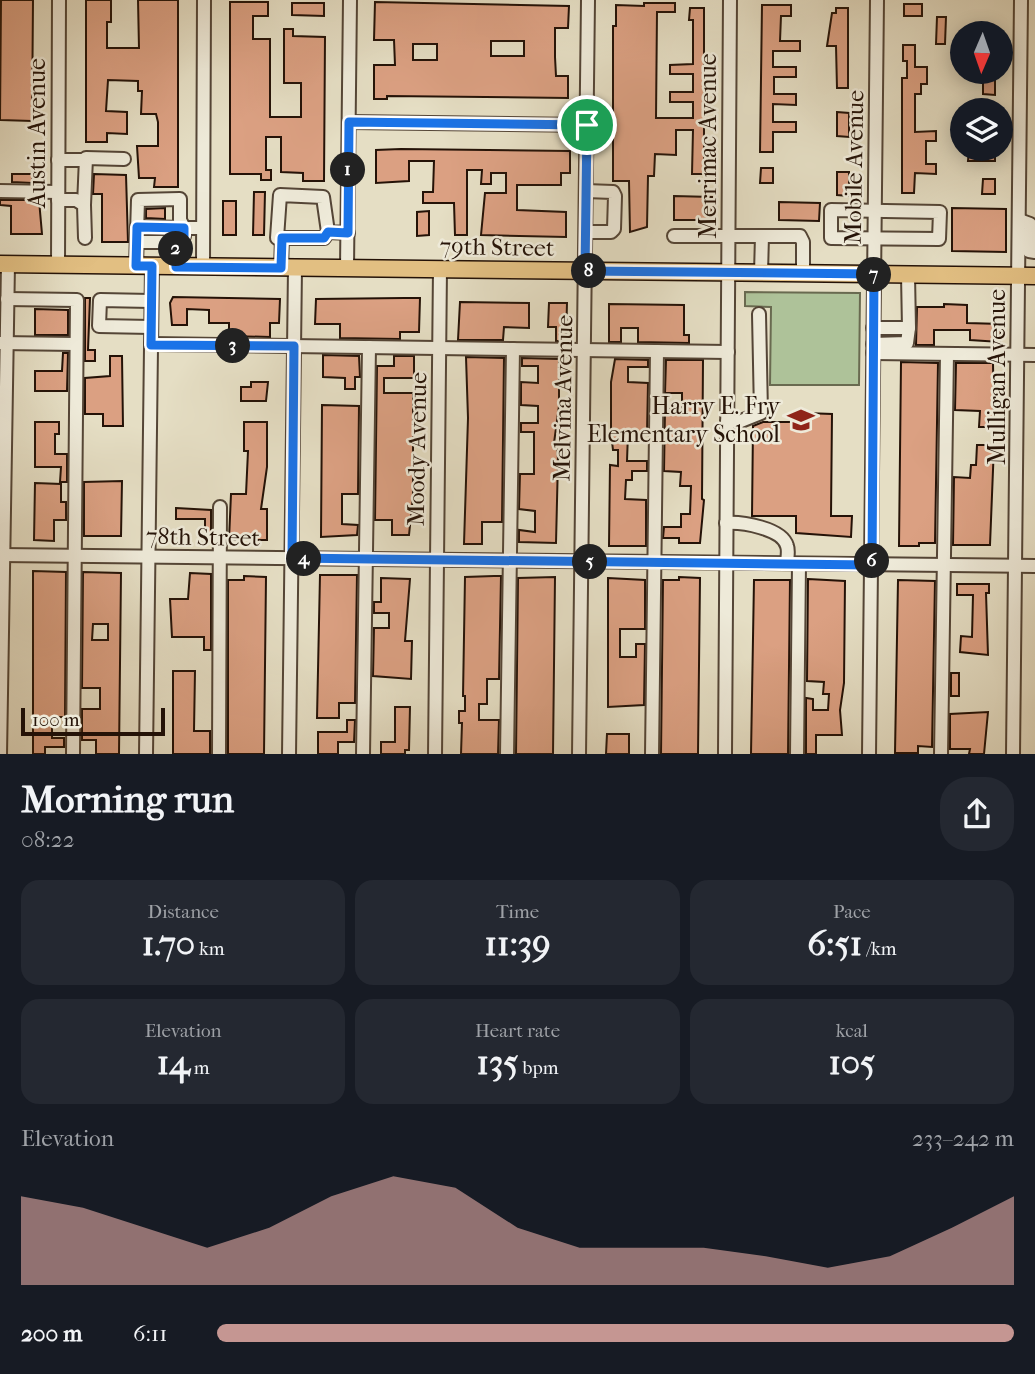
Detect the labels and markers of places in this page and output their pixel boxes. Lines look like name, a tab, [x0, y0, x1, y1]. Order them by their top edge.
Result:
pin	[557, 95, 617, 155]
pin: 1	[330, 152, 366, 188]
pin: 2	[158, 232, 194, 266]
pin: 8	[572, 254, 606, 288]
pin: 7	[856, 258, 892, 292]
pin: 3	[216, 328, 250, 364]
place label: Harry E. Fry Elementary School	[587, 392, 781, 448]
school or university icon: Harry E. Fry Elementary School	[786, 405, 816, 435]
pin: 4	[286, 542, 322, 576]
pin: 5	[572, 544, 608, 580]
pin: 6	[854, 544, 890, 578]

